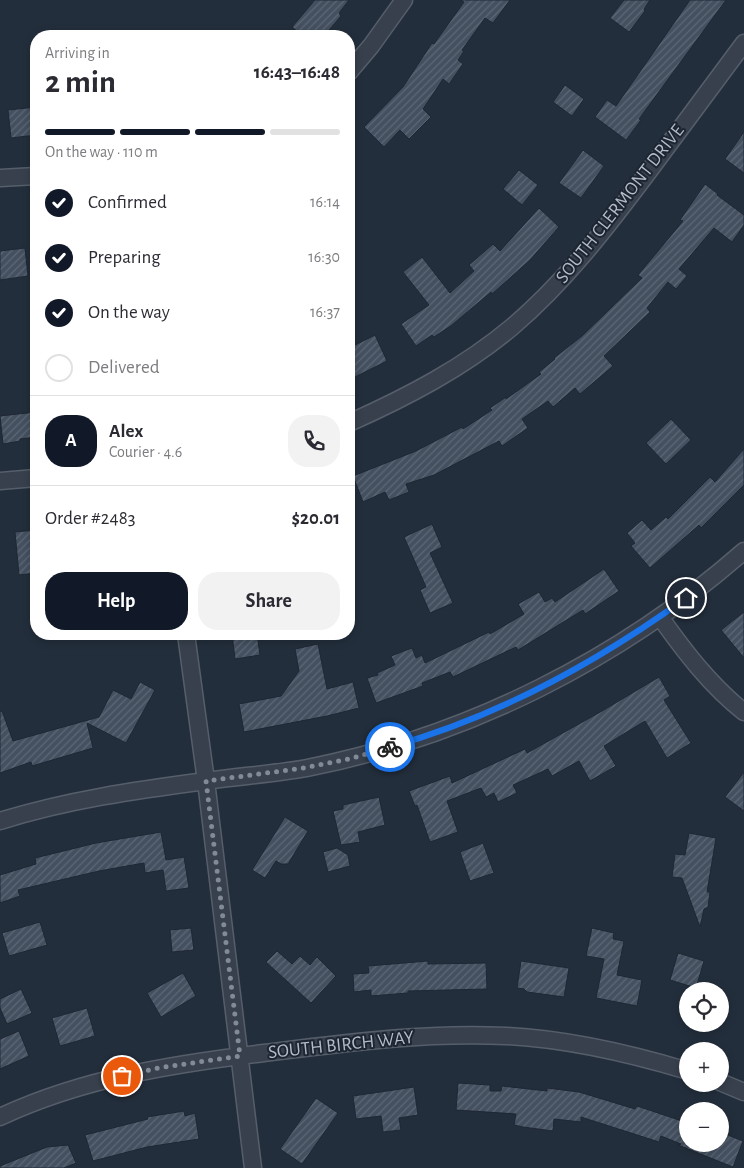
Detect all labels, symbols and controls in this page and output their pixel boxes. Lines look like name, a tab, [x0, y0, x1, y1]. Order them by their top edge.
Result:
text: Arriving in	[45, 45, 110, 61]
text: 16:43–16:48	[254, 63, 340, 82]
text: 2 min	[45, 66, 116, 98]
street label: SOUTH CLERMONT DRIVE	[552, 121, 688, 287]
text: On the way · 110 m	[45, 144, 158, 160]
icon: check	[45, 189, 73, 217]
text: Confirmed	[88, 193, 167, 212]
text: 16:14	[310, 194, 340, 210]
icon: check	[45, 244, 73, 272]
text: Preparing	[88, 248, 161, 267]
text: 16:30	[308, 249, 340, 265]
icon: check	[45, 299, 73, 327]
text: On the way	[88, 303, 170, 322]
text: 16:37	[310, 304, 340, 320]
text: Delivered	[88, 358, 160, 377]
button: phone	[288, 415, 340, 467]
text: Alex	[109, 422, 143, 441]
text: A	[65, 431, 77, 450]
text: Courier · 4.6	[109, 444, 182, 460]
text: Order #2483	[45, 509, 135, 528]
text: $20.01	[292, 509, 340, 528]
button: Help	[45, 572, 188, 630]
button: Share	[198, 572, 340, 630]
pin	[665, 577, 707, 619]
icon: home	[672, 584, 700, 612]
courier	[365, 722, 415, 772]
icon: bike	[376, 733, 404, 761]
map controls	[679, 982, 729, 1152]
button: locate	[679, 982, 729, 1032]
street label: SOUTH BIRCH WAY	[267, 1028, 415, 1062]
button: +	[679, 1042, 729, 1092]
pin	[101, 1055, 143, 1097]
icon: bag	[108, 1062, 136, 1090]
button: −	[679, 1102, 729, 1152]

